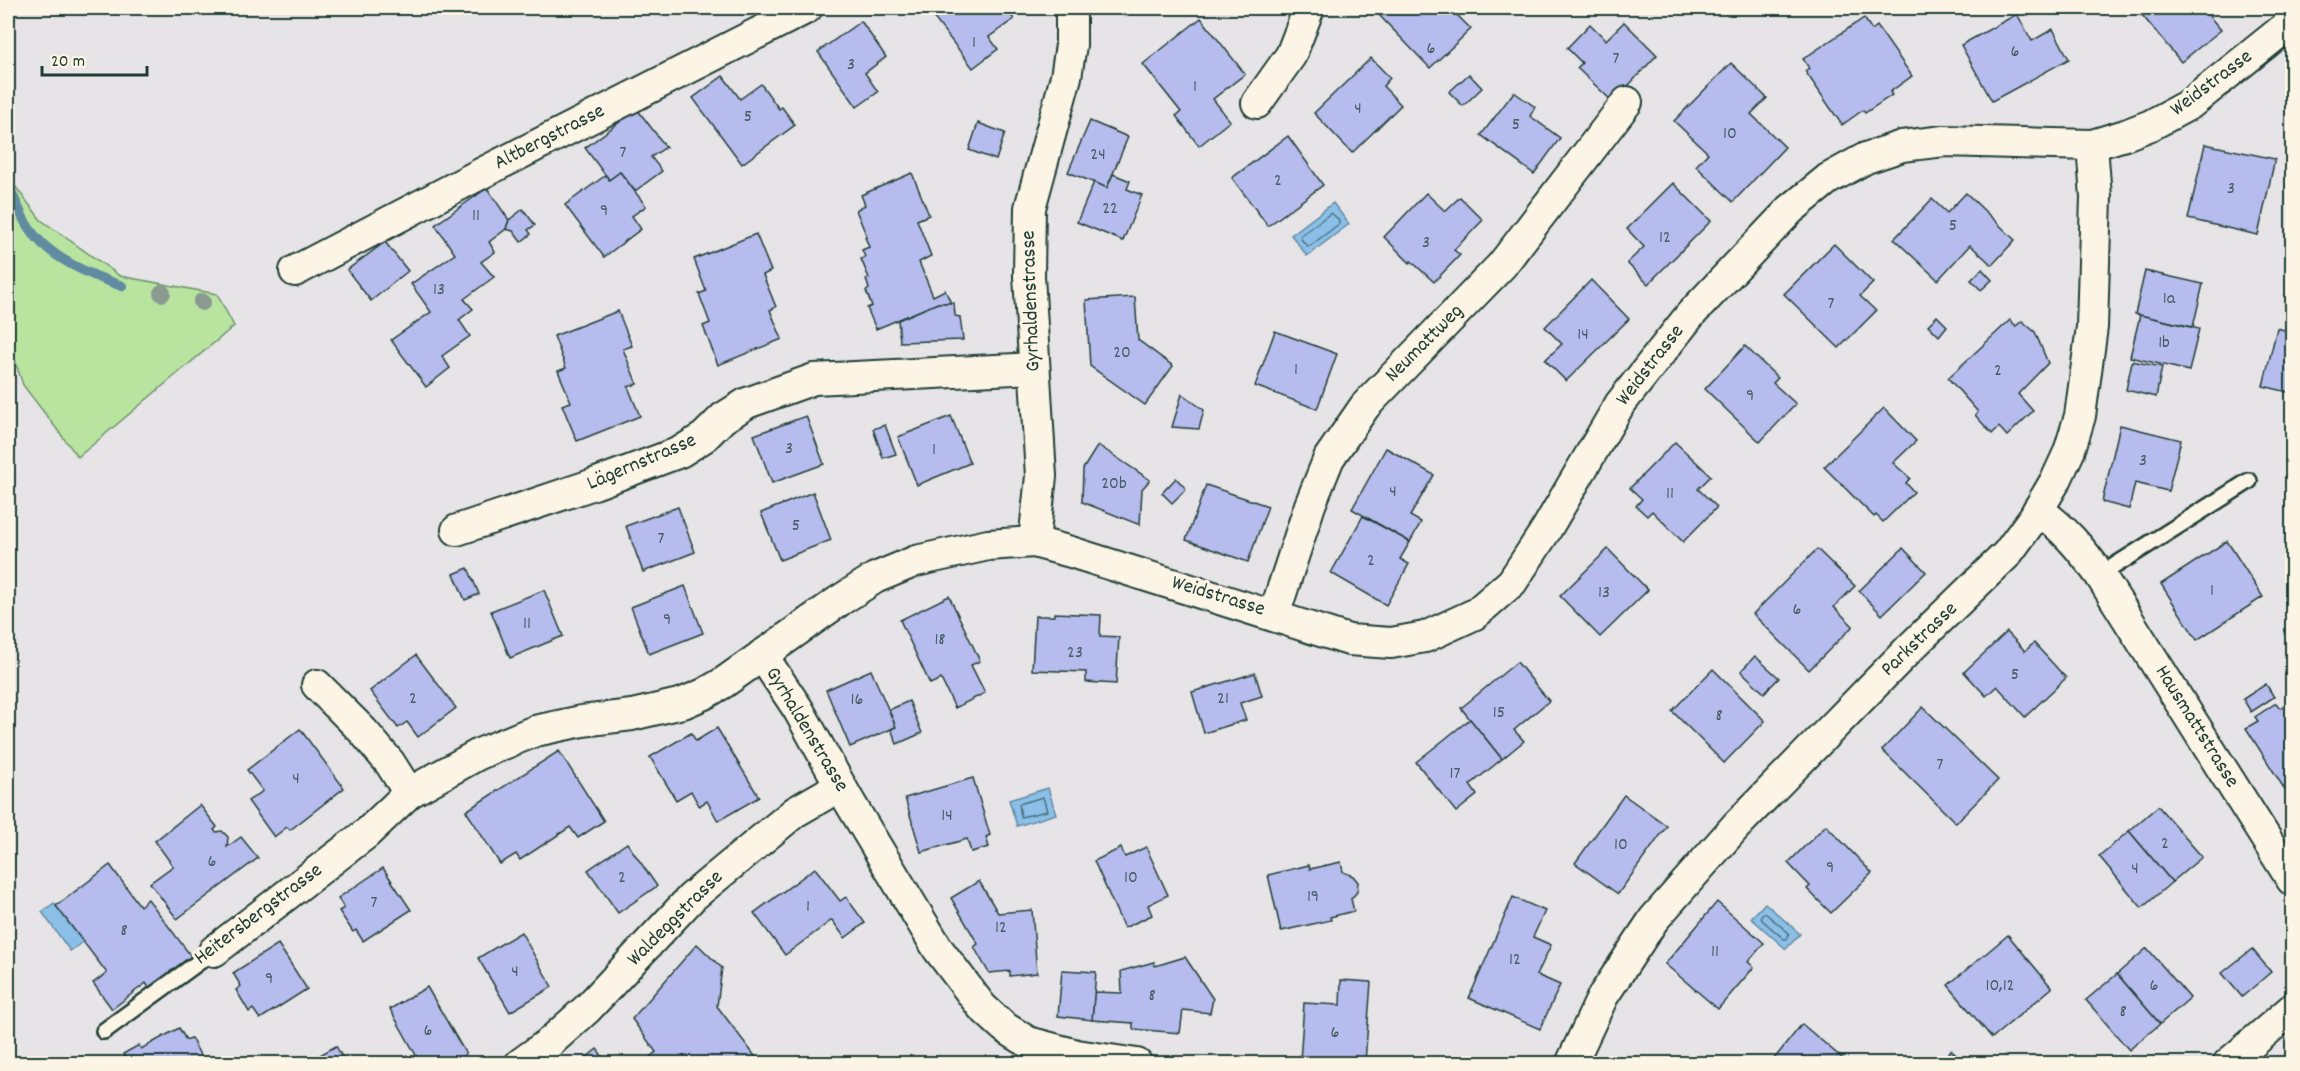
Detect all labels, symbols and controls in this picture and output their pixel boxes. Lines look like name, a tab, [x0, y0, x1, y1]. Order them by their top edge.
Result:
house number: 1	[972, 31, 976, 56]
house number: 6	[1427, 37, 1435, 62]
scale bar	[42, 39, 147, 77]
house number: 6	[2011, 40, 2019, 65]
street label: Weidstrasse	[2165, 43, 2259, 125]
house number: 7	[1613, 47, 1620, 72]
text: 20 m	[51, 50, 85, 75]
house number: 3	[847, 53, 855, 78]
house number: 1	[1193, 75, 1197, 100]
street label: Altbergstrasse	[489, 97, 611, 179]
house number: 4	[1354, 97, 1362, 122]
house number: 5	[744, 105, 752, 130]
house number: 5	[1512, 113, 1520, 138]
house number: 10	[1723, 122, 1737, 147]
house number: 7	[620, 141, 627, 166]
house number: 24	[1090, 143, 1106, 168]
house number: 2	[1274, 169, 1282, 194]
house number: 3	[2227, 177, 2235, 202]
house number: 22	[1102, 197, 1118, 222]
house number: 9	[600, 199, 608, 224]
house number: 11	[472, 204, 480, 229]
house number: 5	[1949, 214, 1957, 239]
house number: 12	[1659, 226, 1671, 251]
street label: Gyrhaldenstrasse	[1015, 230, 1049, 372]
house number: 3	[1422, 231, 1430, 256]
house number: 13	[433, 278, 445, 303]
house number: 1a	[2163, 287, 2176, 312]
house number: 7	[1828, 292, 1835, 317]
street label: Neumattweg	[1379, 298, 1471, 390]
street label: Weidstrasse	[1610, 319, 1692, 413]
house number: 14	[1577, 323, 1589, 348]
house number: 1b	[2158, 331, 2170, 356]
house number: 20	[1113, 341, 1131, 366]
house number: 1	[1294, 358, 1298, 383]
house number: 2	[1994, 359, 2002, 384]
house number: 9	[1746, 384, 1754, 409]
street label: Lägernstrasse	[583, 426, 701, 500]
house number: 3	[785, 437, 793, 462]
house number: 1	[932, 438, 936, 463]
house number: 3	[2139, 449, 2147, 474]
house number: 20b	[1101, 472, 1127, 497]
house number: 4	[1389, 480, 1397, 505]
house number: 11	[1666, 482, 1674, 507]
house number: 5	[792, 514, 800, 539]
house number: 7	[658, 527, 665, 552]
house number: 2	[1367, 549, 1375, 574]
street label: Weidstrasse	[1168, 569, 1268, 625]
house number: 1	[2210, 579, 2214, 604]
house number: 13	[1598, 581, 1610, 606]
street label: Parkstrasse	[1875, 596, 1965, 684]
house number: 6	[1793, 598, 1801, 623]
house number: 9	[663, 608, 671, 633]
house number: 11	[523, 612, 531, 637]
house number: 18	[934, 628, 946, 653]
house number: 23	[1067, 641, 1083, 666]
street label: Hausmattstrasse	[2146, 660, 2246, 794]
street label: Gyrhaldenstrasse	[757, 662, 855, 798]
house number: 5	[2011, 663, 2019, 688]
house number: 2	[409, 687, 417, 712]
house number: 21	[1217, 687, 1229, 712]
house number: 16	[851, 688, 863, 713]
house number: 15	[1493, 701, 1505, 726]
house number: 8	[1715, 704, 1723, 729]
house number: 7	[1937, 753, 1944, 778]
house number: 17	[1450, 762, 1461, 787]
house number: 4	[292, 767, 300, 792]
house number: 14	[941, 804, 953, 829]
house number: 2	[2161, 832, 2169, 857]
house number: 10	[1614, 833, 1628, 858]
house number: 6	[208, 850, 216, 875]
house number: 9	[1826, 856, 1834, 881]
street label: Heitersbergstrasse	[189, 857, 329, 973]
house number: 4	[2131, 857, 2139, 882]
street label: Waldeggstrasse	[621, 864, 731, 974]
house number: 2	[618, 866, 626, 891]
house number: 10	[1124, 866, 1138, 891]
house number: 19	[1307, 885, 1319, 910]
house number: 7	[371, 891, 378, 916]
house number: 1	[806, 895, 810, 920]
house number: 12	[995, 916, 1007, 941]
house number: 8	[120, 919, 128, 944]
house number: 11	[1711, 940, 1719, 965]
house number: 12	[1509, 948, 1521, 973]
house number: 4	[511, 960, 519, 985]
house number: 9	[265, 967, 273, 992]
house number: 10,12	[1986, 974, 2014, 999]
house number: 6	[2150, 974, 2158, 999]
house number: 8	[1148, 984, 1156, 1009]
house number: 8	[2119, 1000, 2127, 1025]
house number: 6	[424, 1019, 432, 1044]
house number: 6	[1331, 1021, 1339, 1046]

